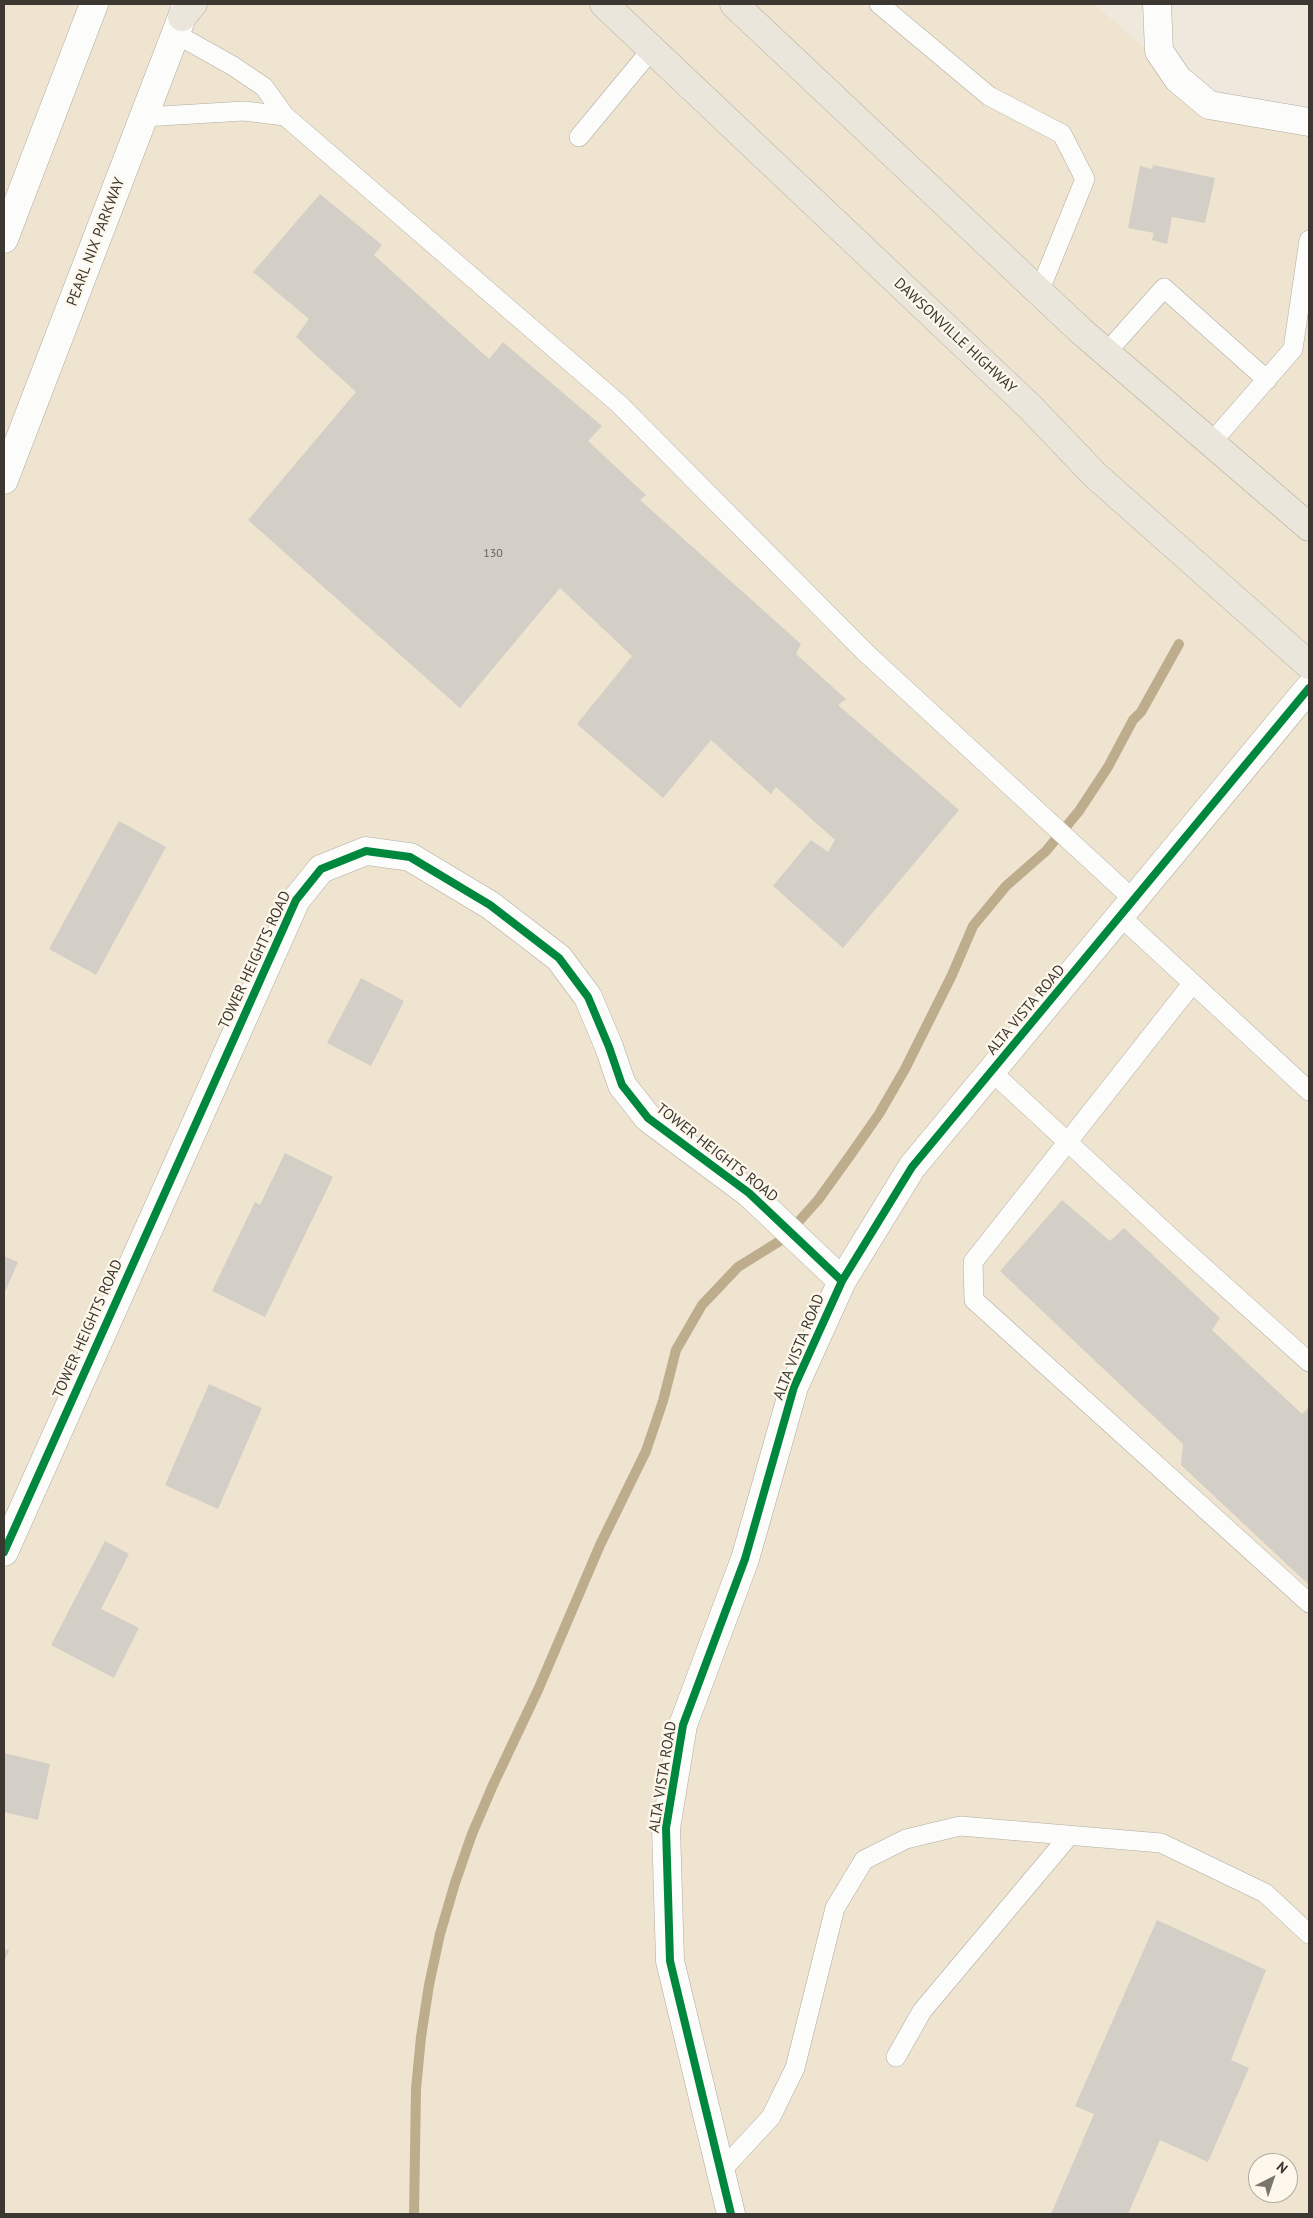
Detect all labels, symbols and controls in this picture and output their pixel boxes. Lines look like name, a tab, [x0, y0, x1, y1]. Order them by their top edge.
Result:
street label: PEARL NIX PARKWAY	[63, 175, 129, 309]
street label: DAWSONVILLE HIGHWAY	[890, 275, 1020, 397]
house number: 130	[483, 547, 503, 561]
street label: TOWER HEIGHTS ROAD	[215, 888, 295, 1032]
street label: ALTA VISTA ROAD	[983, 961, 1069, 1059]
street label: TOWER HEIGHTS ROAD	[652, 1100, 782, 1206]
street label: TOWER HEIGHTS ROAD	[49, 1257, 127, 1401]
street label: ALTA VISTA ROAD	[770, 1291, 828, 1403]
street label: ALTA VISTA ROAD	[645, 1720, 681, 1834]
north arrow	[1248, 2153, 1298, 2203]
text: N	[1273, 2158, 1292, 2177]

